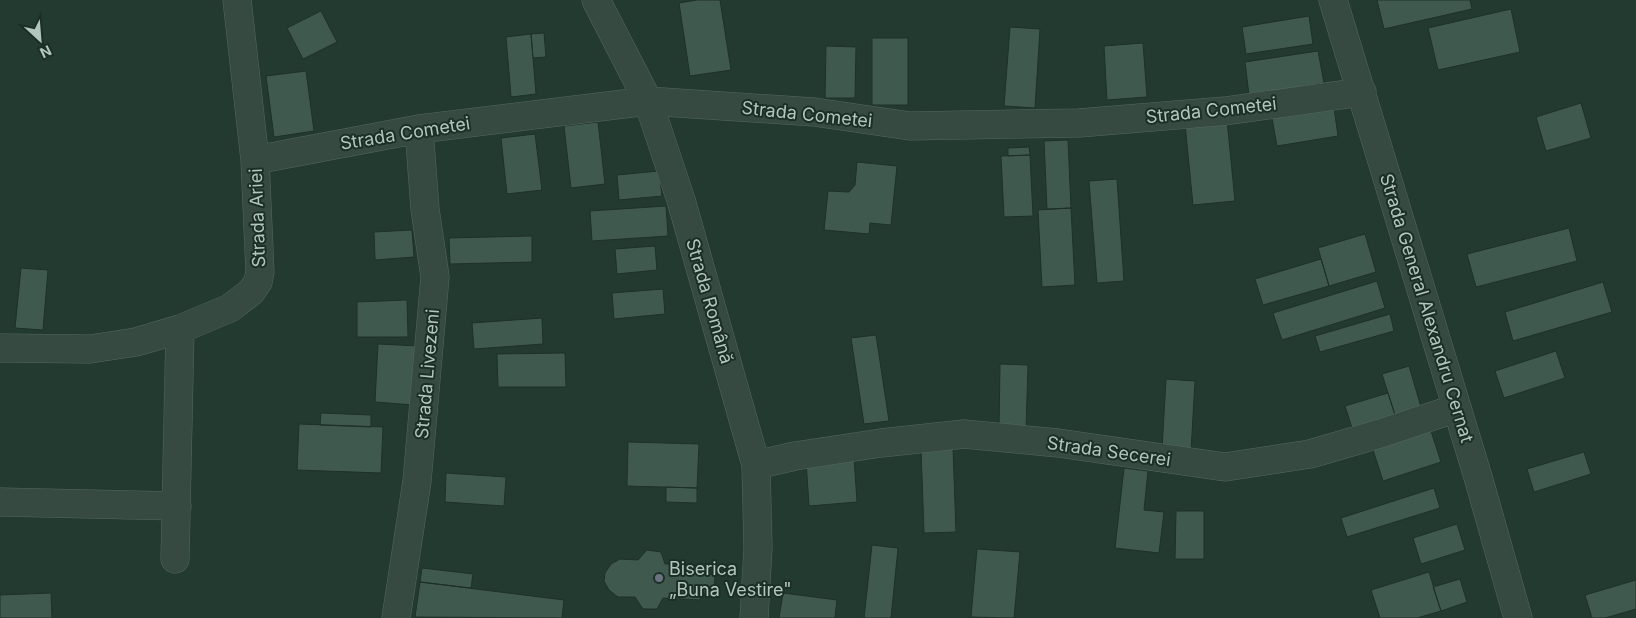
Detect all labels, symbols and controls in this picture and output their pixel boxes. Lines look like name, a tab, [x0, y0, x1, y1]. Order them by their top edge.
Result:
north arrow	[15, 15, 65, 65]
text: N	[37, 42, 54, 62]
street label: Strada Cometei	[1145, 93, 1277, 127]
street label: Strada Cometei	[741, 97, 873, 131]
street label: Strada Cometei	[339, 112, 471, 154]
street label: Strada Ariei	[245, 168, 269, 268]
street label: Strada General Alexandru Cernat	[1376, 171, 1478, 445]
street label: Strada Română	[682, 236, 738, 366]
street label: Strada Livezeni	[411, 308, 443, 440]
street label: Strada Secerei	[1046, 432, 1172, 470]
place label: Biserica „Buna Vestire"	[669, 558, 792, 600]
marker: Biserica „Buna Vestire"	[653, 572, 665, 584]

